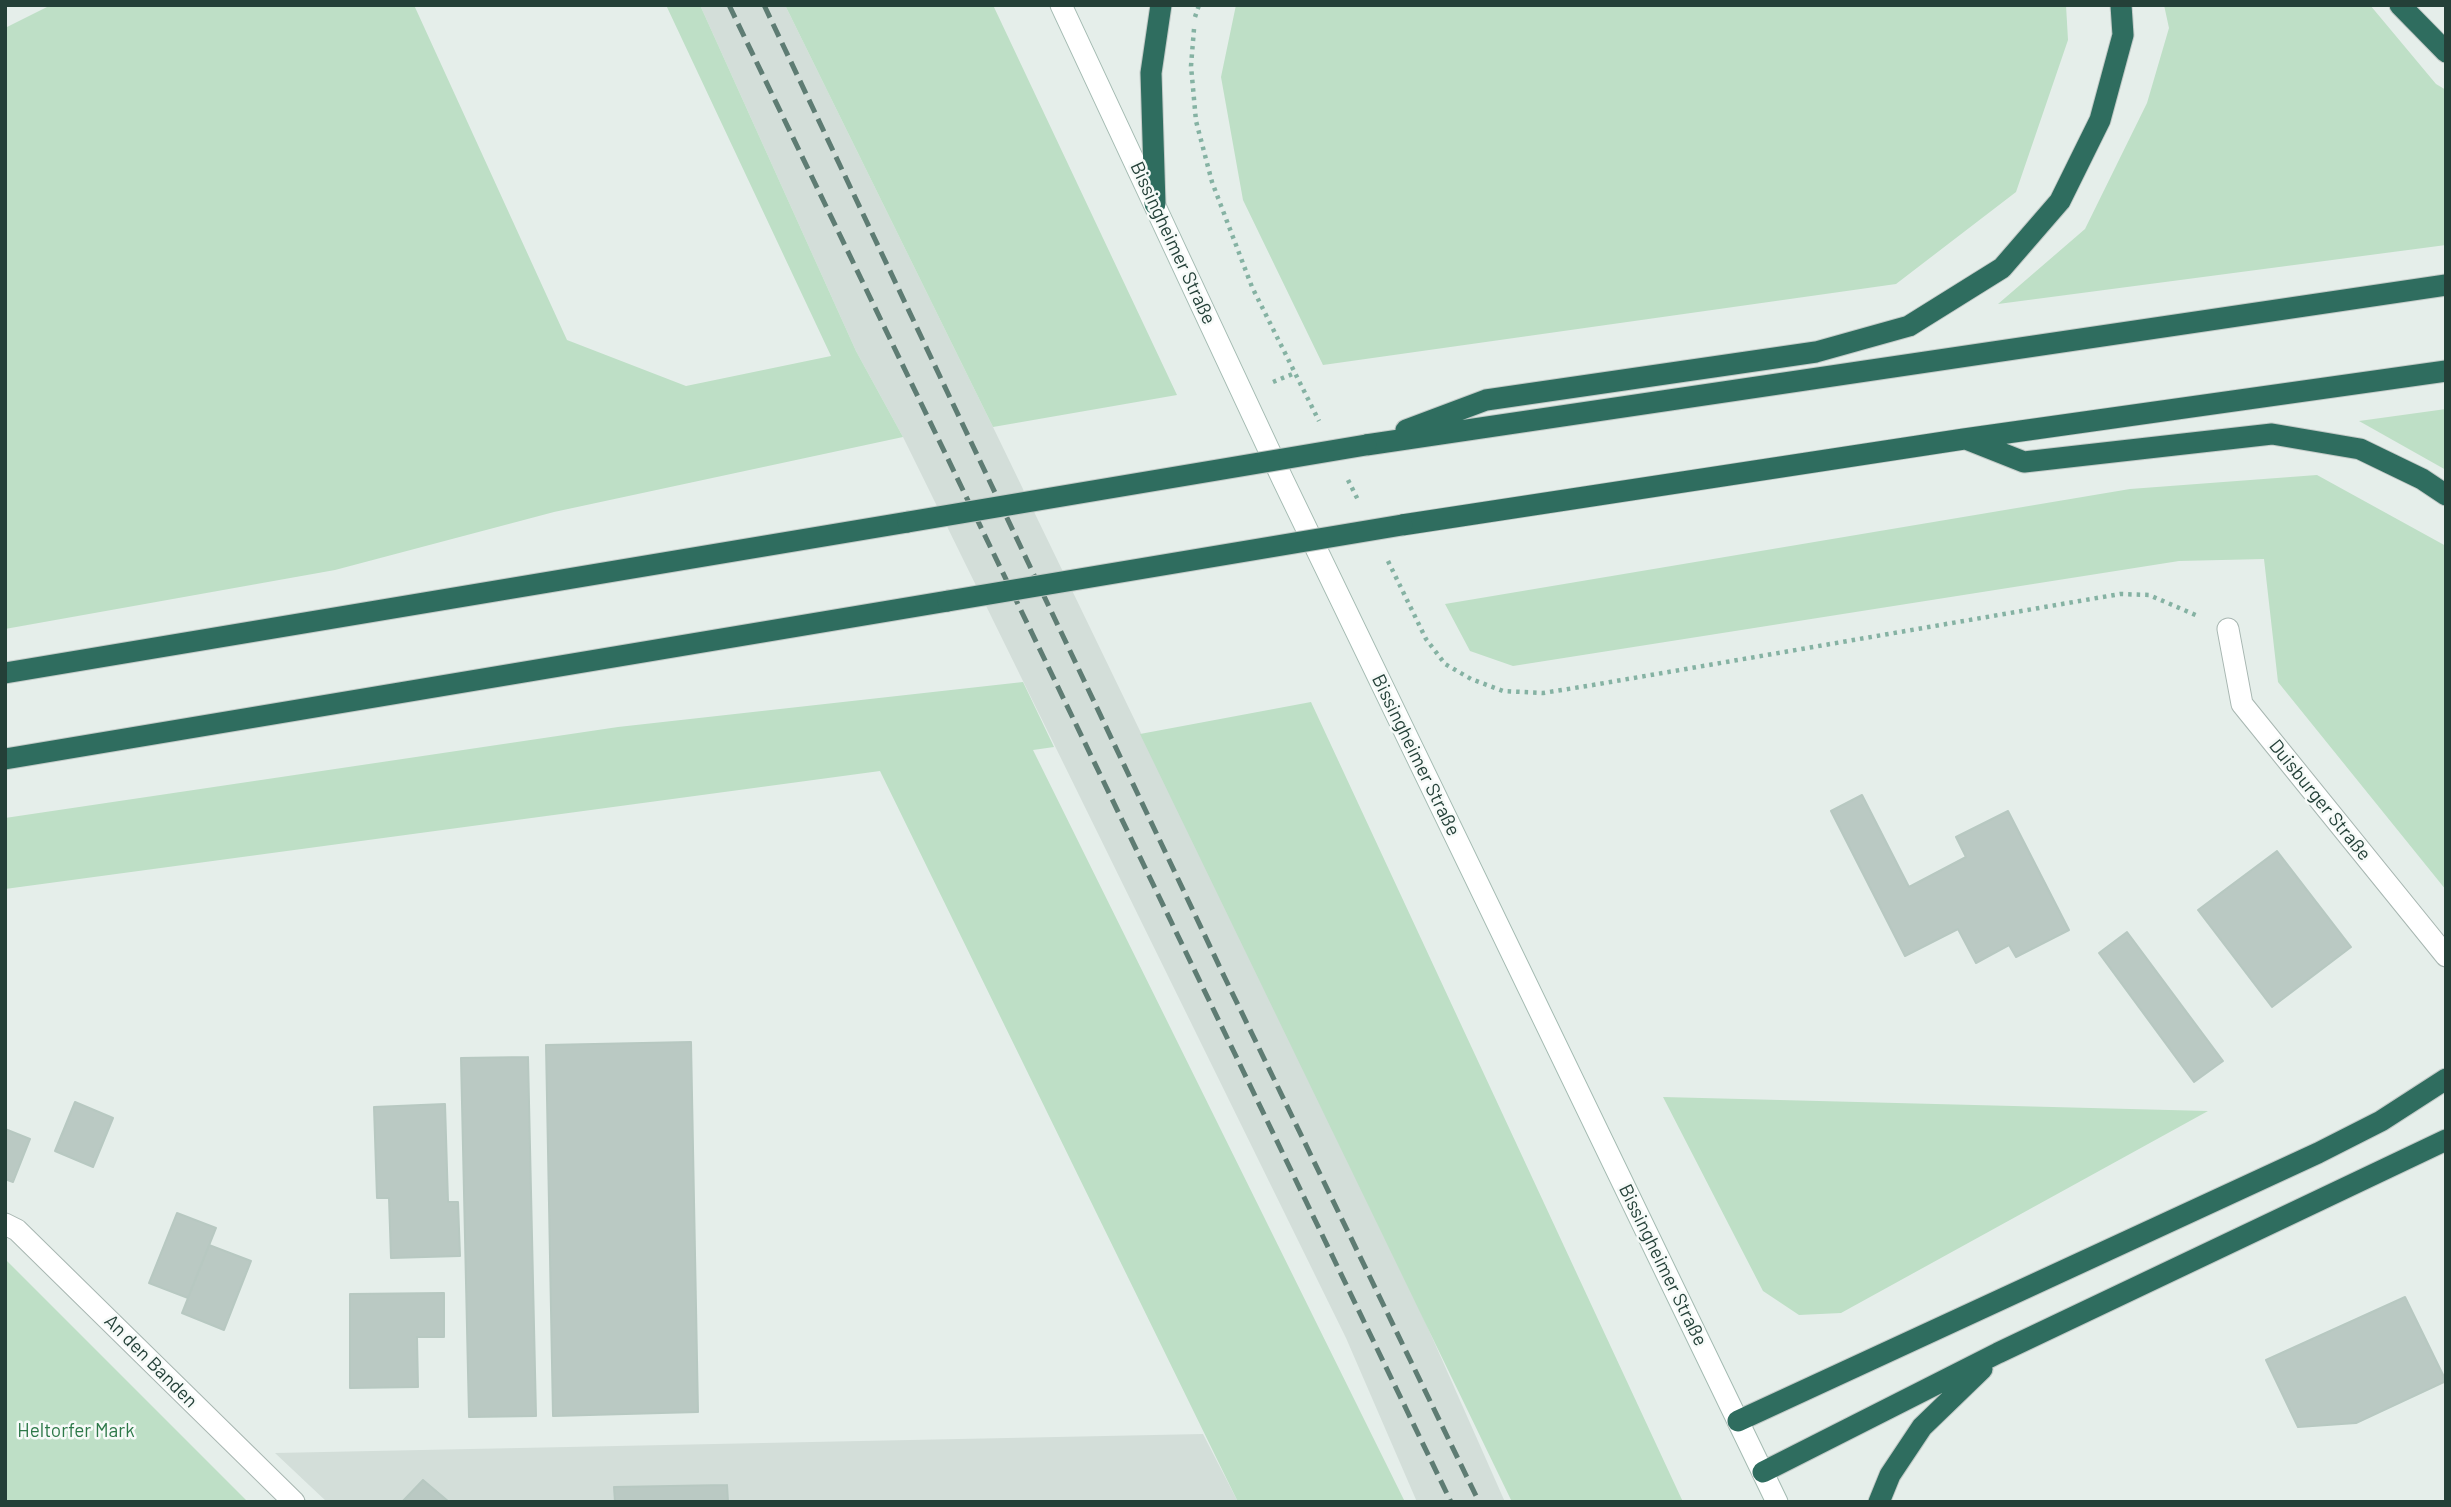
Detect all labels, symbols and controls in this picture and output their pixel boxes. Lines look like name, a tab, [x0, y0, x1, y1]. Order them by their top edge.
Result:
street label: Bissingheimer Straße	[1125, 158, 1221, 328]
street label: Bissingheimer Straße	[1367, 671, 1465, 839]
street label: Duisburger Straße	[2264, 735, 2376, 865]
street label: Bissingheimer Straße	[1614, 1181, 1712, 1349]
street label: An den Banden	[100, 1310, 202, 1412]
park label: Heltorfer Mark	[17, 1420, 135, 1442]

